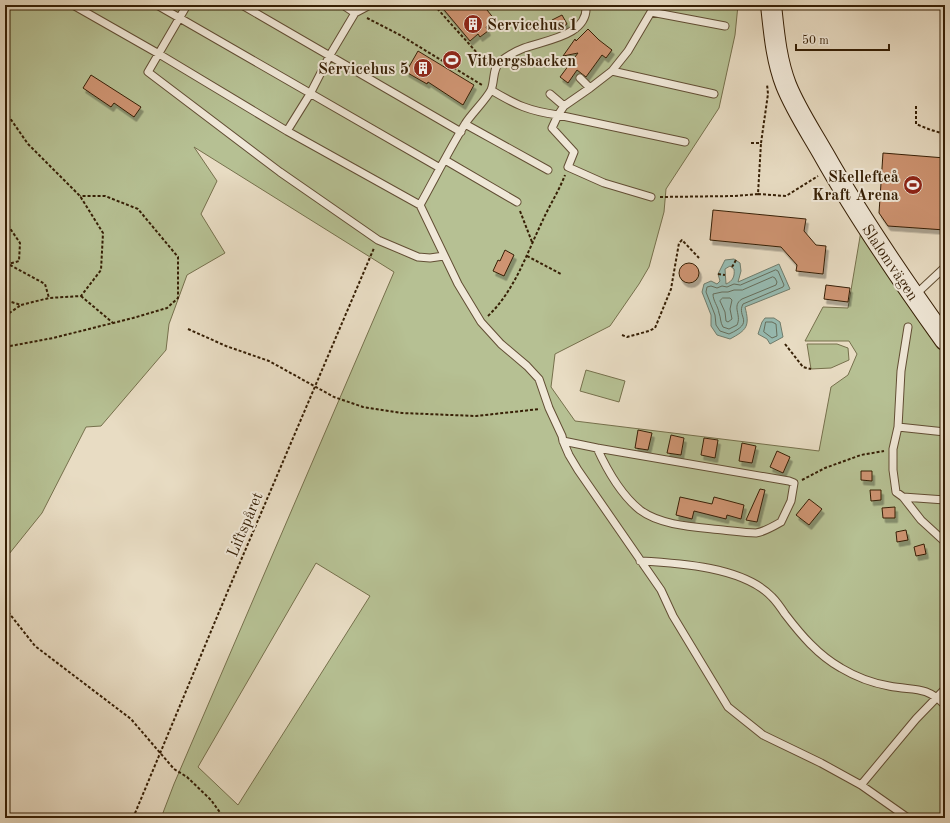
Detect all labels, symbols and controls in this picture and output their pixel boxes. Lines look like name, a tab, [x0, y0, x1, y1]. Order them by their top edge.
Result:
building icon: Servicehus 1	[462, 13, 484, 35]
place label: Servicehus 1	[487, 18, 578, 34]
scale bar	[796, 26, 889, 52]
text: 50 m	[802, 34, 829, 47]
sports icon: Vitbergsbacken	[441, 49, 463, 71]
place label: Vitbergsbacken	[466, 54, 576, 70]
building icon: Servicehus 5	[412, 57, 434, 79]
place label: Servicehus 5	[318, 62, 409, 78]
place label: Skellefteå Kraft Arena	[812, 170, 899, 204]
sports icon: Skellefteå Kraft Arena	[902, 174, 924, 196]
street label: Slalomvägen	[858, 222, 921, 304]
street label: Liftspåret	[225, 490, 267, 559]

